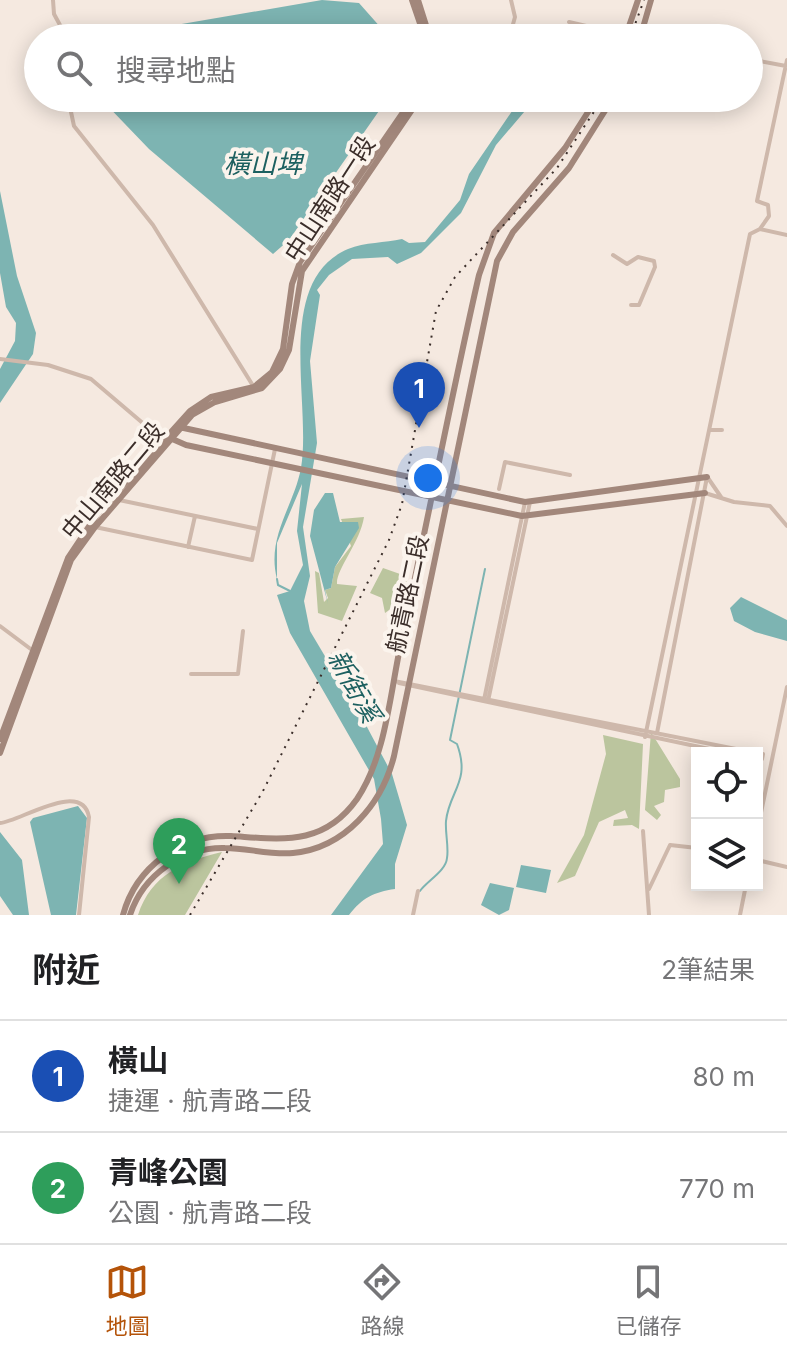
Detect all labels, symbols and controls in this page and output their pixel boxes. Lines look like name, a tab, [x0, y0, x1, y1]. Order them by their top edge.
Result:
search box	[24, 24, 763, 112]
icon: search	[52, 46, 96, 90]
text: 搜尋地點	[116, 52, 236, 88]
street label: 中山南路一段	[278, 130, 381, 267]
water label: 橫山埤	[224, 148, 305, 179]
pin: 1	[393, 362, 445, 428]
street label: 中山南路二段	[55, 416, 170, 545]
your location	[408, 458, 448, 498]
street label: 航青路二段	[381, 532, 434, 656]
water label: 新街溪	[322, 644, 389, 731]
map controls	[691, 747, 763, 891]
button: locate	[691, 747, 763, 819]
pin: 2	[153, 818, 205, 884]
button: layers	[691, 819, 763, 891]
text: 附近	[32, 949, 100, 990]
text: 2筆結果	[661, 954, 755, 985]
text: 橫山	[108, 1042, 168, 1078]
text: 1	[52, 1061, 64, 1092]
text: 80 m	[692, 1061, 755, 1092]
text: 捷運 · 航青路二段	[108, 1085, 312, 1116]
text: 青峰公園	[108, 1154, 228, 1190]
text: 2	[50, 1173, 66, 1204]
text: 770 m	[679, 1173, 755, 1204]
text: 公園 · 航青路二段	[108, 1197, 312, 1228]
tab: 地圖	[105, 1260, 150, 1340]
tab: 路線	[360, 1260, 405, 1340]
tab: 已儲存	[615, 1260, 682, 1340]

